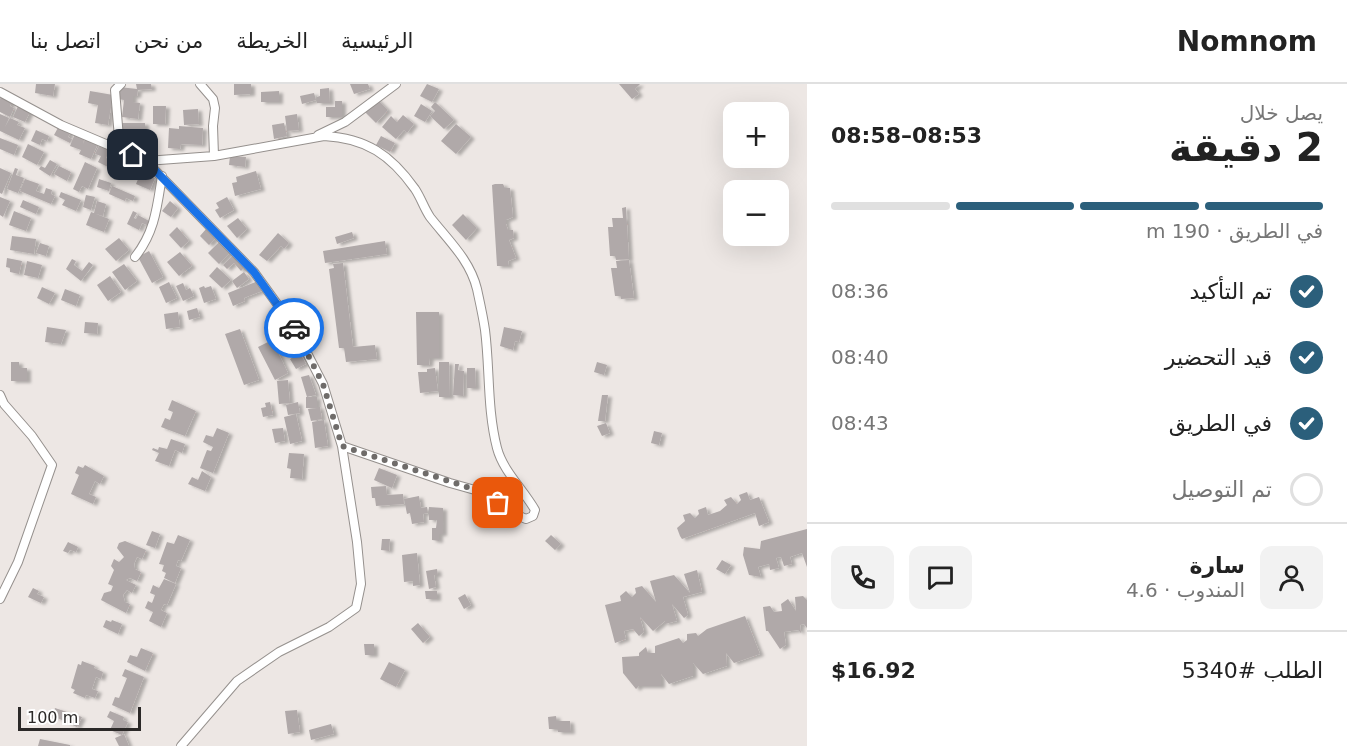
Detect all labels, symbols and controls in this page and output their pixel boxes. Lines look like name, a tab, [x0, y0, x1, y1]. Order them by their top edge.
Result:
text: Nomnom	[1177, 25, 1317, 58]
text: اتصل بنا	[30, 29, 101, 53]
text: من نحن	[134, 29, 203, 53]
text: الخريطة	[236, 29, 308, 53]
text: الرئيسية	[341, 29, 413, 53]
text: يصل خلال	[1240, 101, 1323, 125]
map controls	[723, 102, 789, 246]
button: +	[723, 102, 789, 168]
text: 08:53–08:58	[831, 123, 982, 148]
text: 2 دقيقة	[1169, 125, 1323, 170]
pin	[107, 129, 158, 180]
icon: home	[116, 138, 149, 171]
button: −	[723, 180, 789, 246]
text: في الطريق · 190 m	[1146, 219, 1323, 243]
icon: check	[1290, 275, 1323, 308]
text: 08:36	[831, 279, 889, 303]
text: تم التأكيد	[1189, 279, 1272, 304]
courier	[264, 298, 324, 358]
icon: car	[278, 312, 311, 345]
icon: check	[1290, 341, 1323, 374]
text: 08:40	[831, 345, 889, 369]
text: قيد التحضير	[1165, 345, 1272, 370]
icon: check	[1290, 407, 1323, 440]
text: 08:43	[831, 411, 889, 435]
text: في الطريق	[1169, 411, 1272, 436]
pin	[472, 477, 523, 528]
text: تم التوصيل	[1171, 477, 1272, 502]
icon: bag	[481, 486, 514, 519]
button: phone	[831, 546, 894, 609]
button: chat	[909, 546, 972, 609]
button: person	[1260, 546, 1323, 609]
text: سارة	[1189, 553, 1245, 578]
text: المندوب · 4.6	[1126, 578, 1245, 602]
text: $16.92	[831, 658, 916, 683]
text: الطلب #5340	[1182, 658, 1323, 683]
scale bar	[18, 704, 141, 732]
text: 100 m	[27, 708, 78, 727]

